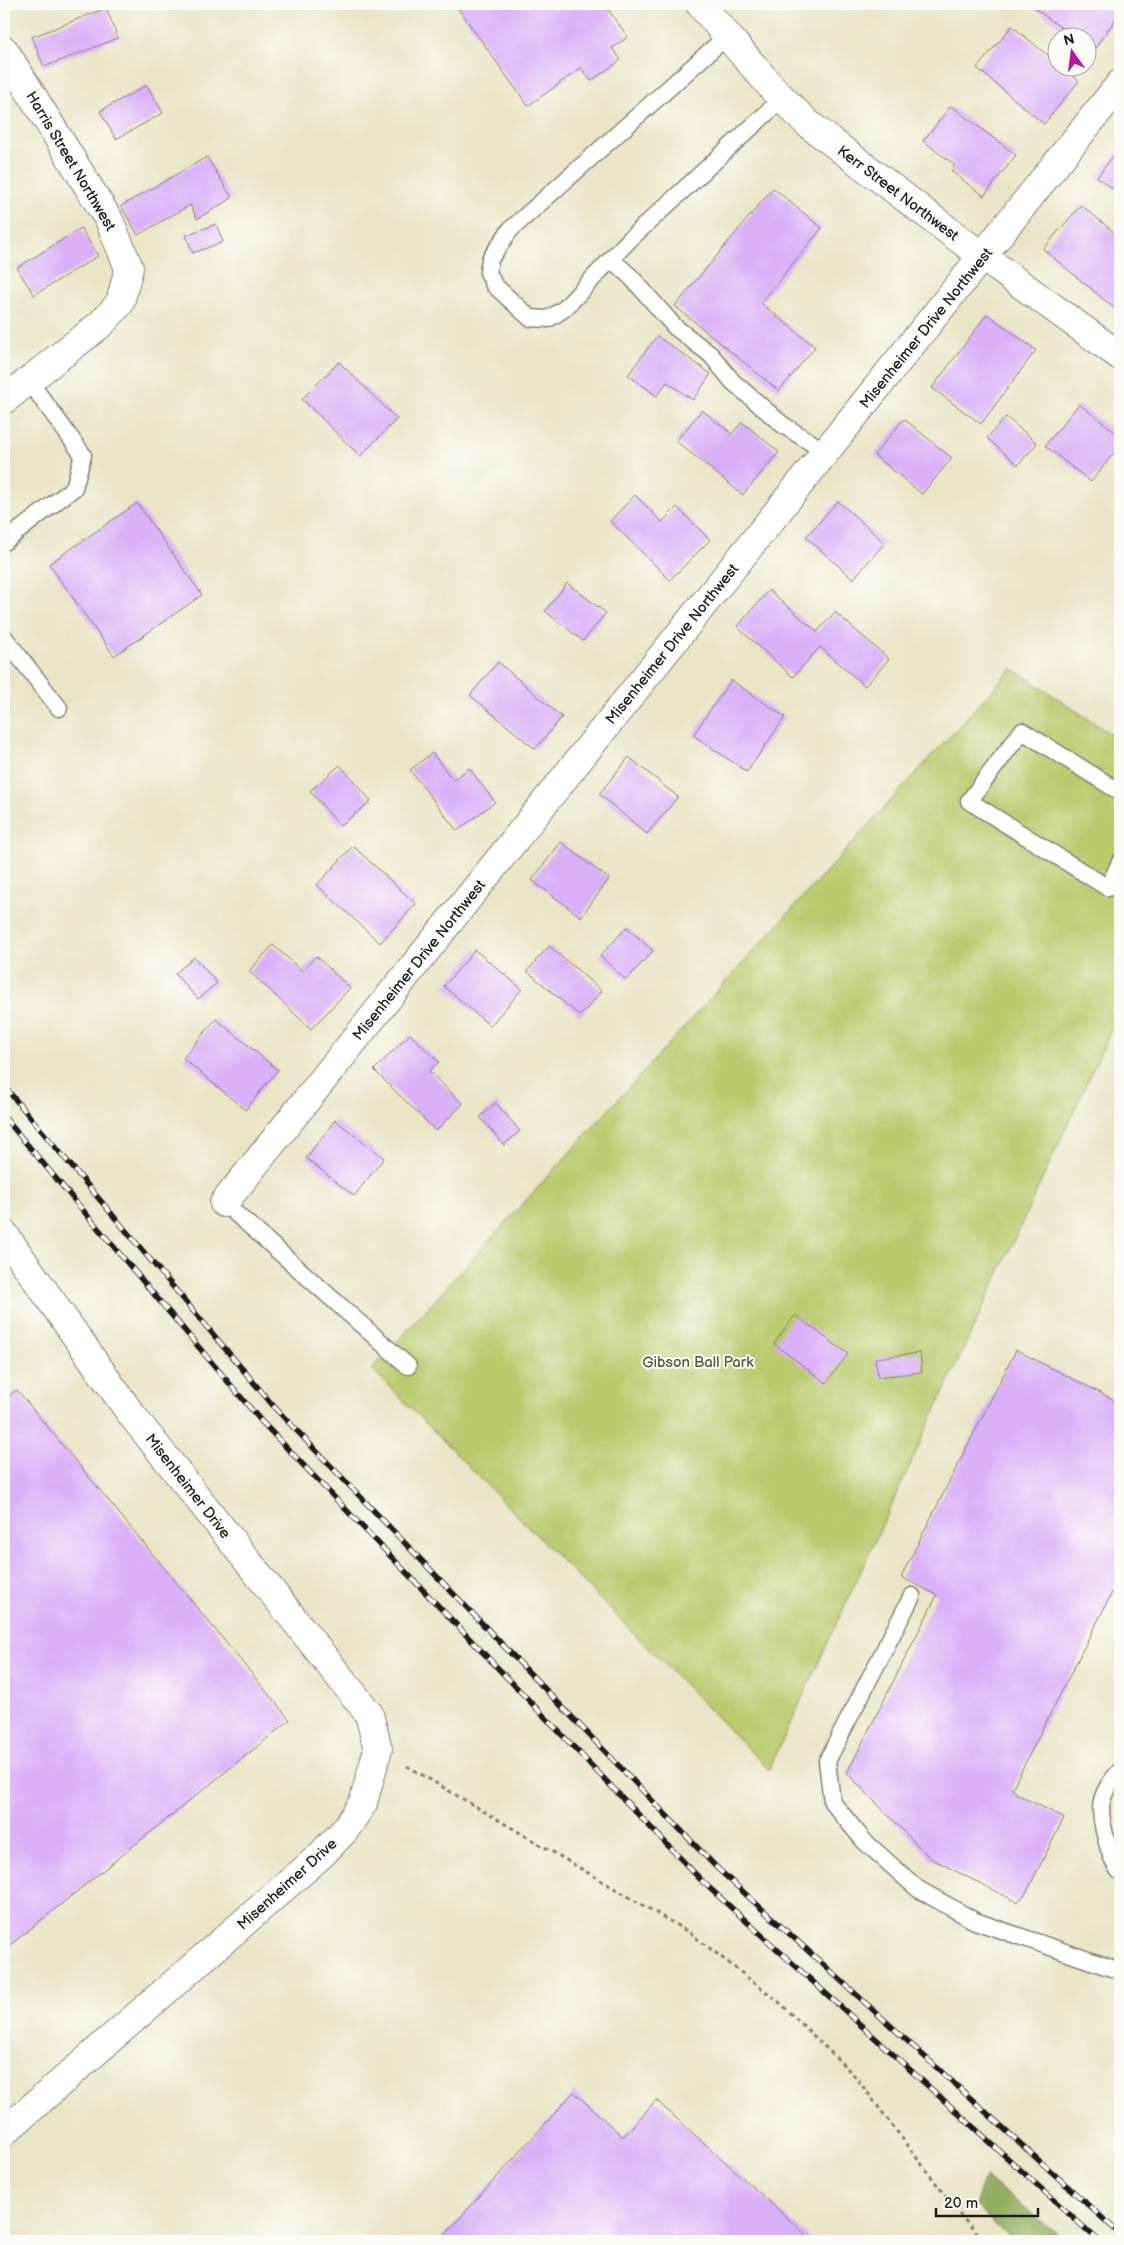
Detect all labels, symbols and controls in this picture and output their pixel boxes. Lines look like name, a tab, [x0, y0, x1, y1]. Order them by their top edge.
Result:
north arrow	[1046, 28, 1096, 78]
text: N	[1062, 30, 1076, 49]
street label: Harris Street Northwest	[21, 88, 120, 235]
street label: Kerr Street Northwest	[833, 141, 963, 246]
street label: Misenheimer Drive Northwest	[856, 244, 997, 412]
street label: Misenheimer Drive Northwest	[602, 560, 743, 728]
street label: Misenheimer Drive Northwest	[349, 876, 490, 1044]
park label: Gibson Ball Park	[642, 1353, 754, 1372]
street label: Misenheimer Drive	[141, 1430, 235, 1543]
street label: Misenheimer Drive	[233, 1834, 341, 1934]
scale bar	[936, 2185, 1039, 2217]
text: 20 m	[944, 2194, 978, 2213]

